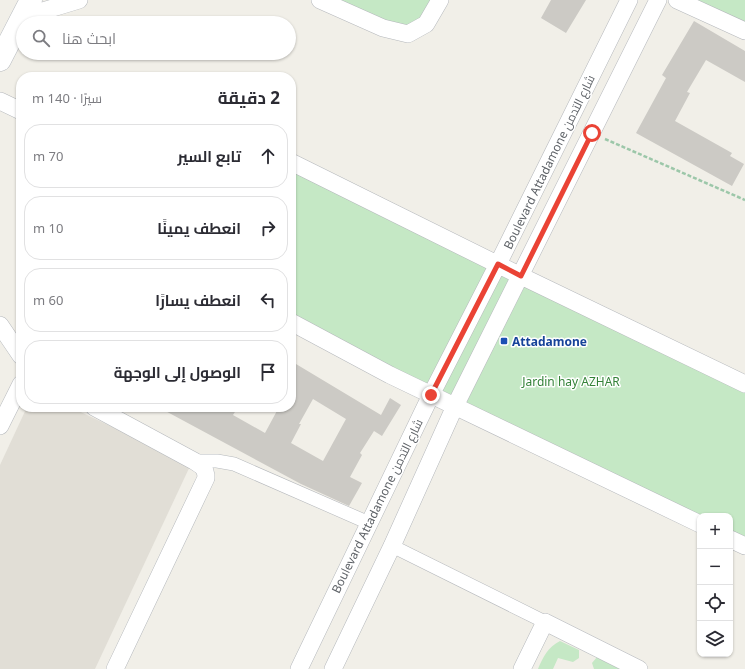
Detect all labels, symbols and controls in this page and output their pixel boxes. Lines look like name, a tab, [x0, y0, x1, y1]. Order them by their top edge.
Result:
search box	[16, 16, 296, 60]
icon: search	[30, 27, 52, 49]
text: ابحث هنا	[62, 28, 116, 48]
street label: Boulevard Attadamone شارع التدمن	[499, 72, 599, 252]
text: 2 دقيقة	[218, 86, 280, 109]
text: سيرًا · 140 m	[32, 89, 102, 107]
route start	[583, 124, 601, 142]
icon: ahead	[257, 145, 279, 167]
text: تابع السير	[177, 146, 241, 166]
text: 70 m	[33, 147, 63, 165]
icon: right	[257, 217, 279, 239]
text: انعطف يمينًا	[157, 218, 241, 238]
text: 10 m	[33, 219, 63, 237]
icon: left	[257, 289, 279, 311]
text: انعطف يسارًا	[155, 290, 241, 310]
text: 60 m	[33, 291, 63, 309]
place label: Attadamone	[512, 333, 587, 350]
marker: Attadamone	[499, 336, 509, 346]
icon: arrive	[257, 361, 279, 383]
text: الوصول إلى الوجهة	[114, 362, 241, 382]
park label: Jardin hay AZHAR	[521, 373, 620, 390]
route end	[422, 386, 440, 404]
street label: Boulevard Attadamone شارع التدمن	[327, 416, 427, 596]
map controls	[697, 513, 733, 657]
button: +	[697, 513, 733, 549]
button: −	[697, 549, 733, 585]
button: locate	[697, 585, 733, 621]
button: layers	[697, 621, 733, 657]

